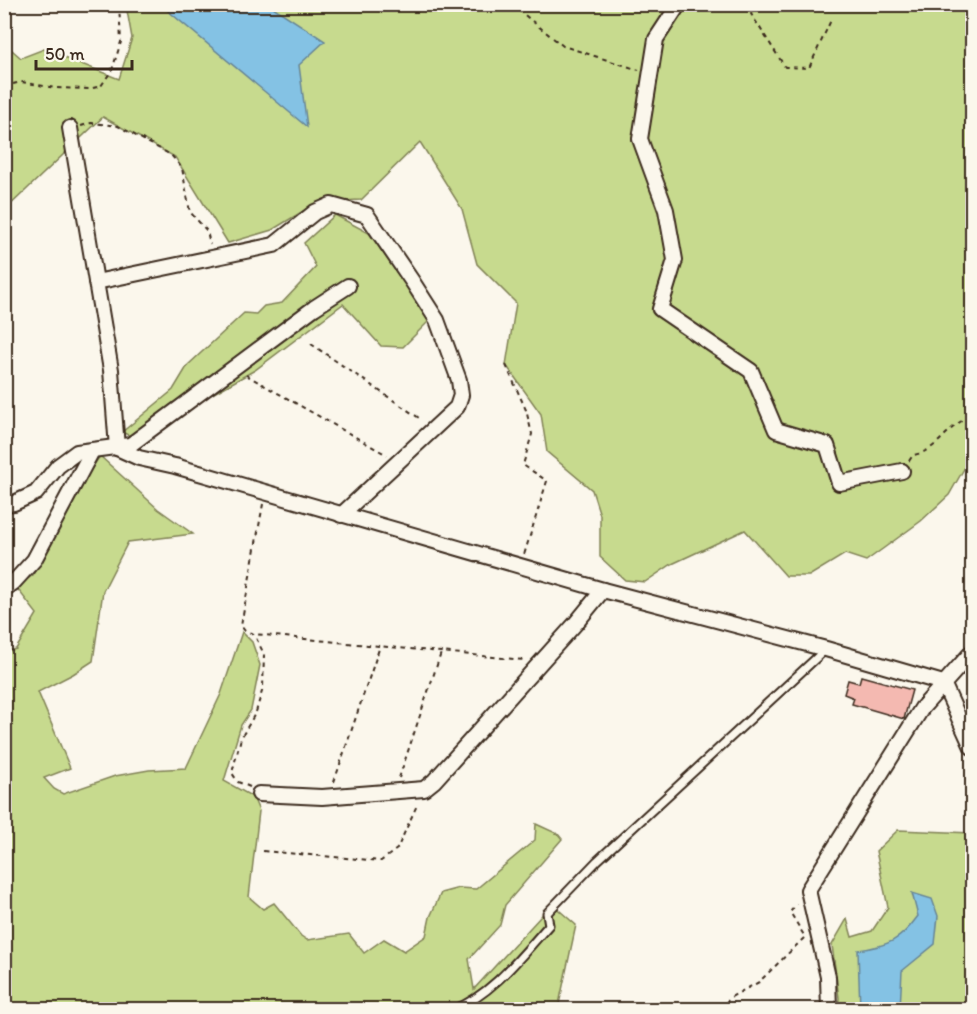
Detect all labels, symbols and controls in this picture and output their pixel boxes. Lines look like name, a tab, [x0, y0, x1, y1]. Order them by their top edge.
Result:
scale bar	[36, 33, 132, 71]
text: 50 m	[45, 43, 85, 65]

